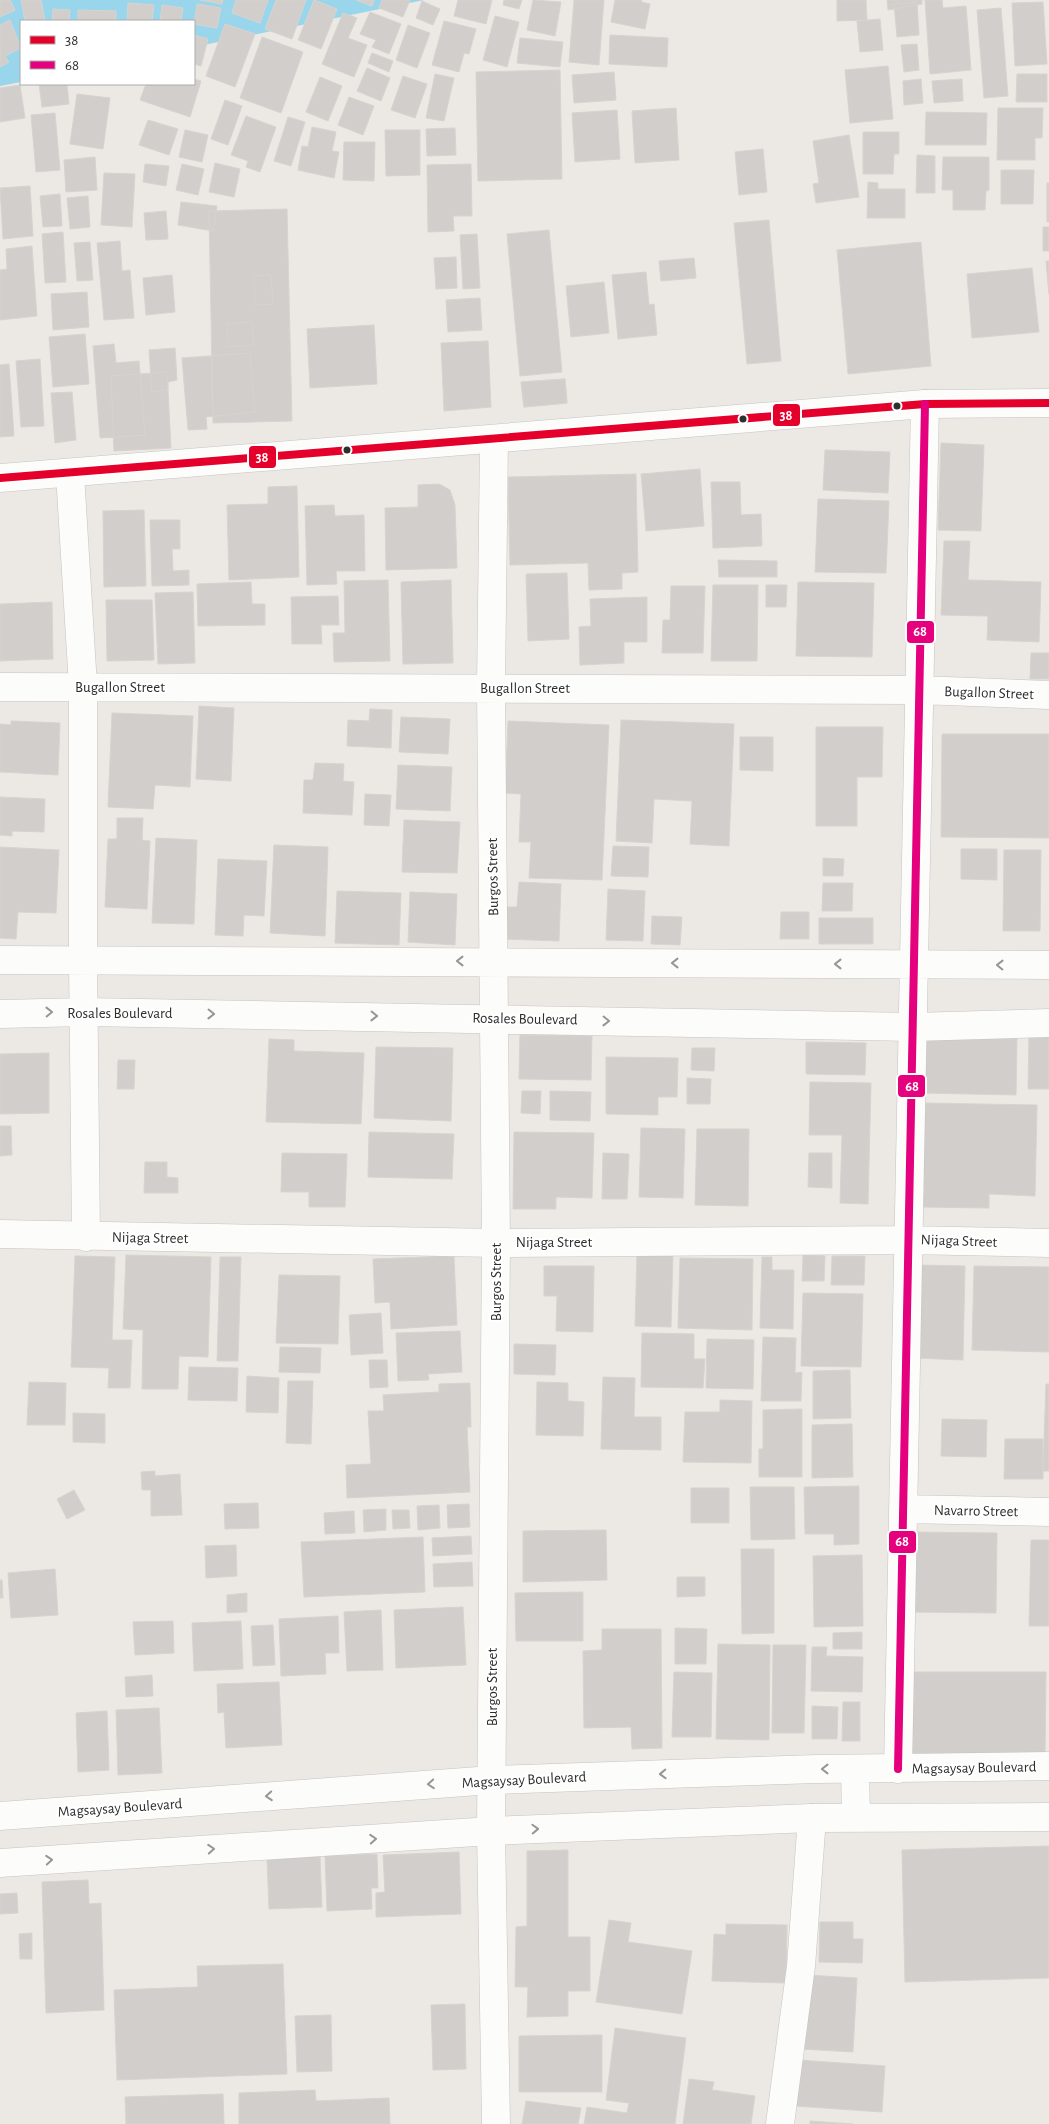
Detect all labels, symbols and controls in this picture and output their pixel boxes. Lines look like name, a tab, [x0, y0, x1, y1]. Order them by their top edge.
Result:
legend	[20, 20, 195, 85]
text: 38	[65, 33, 78, 48]
text: 68	[65, 58, 79, 73]
unlabelled marker	[892, 401, 902, 411]
line badge: 38	[772, 403, 801, 427]
text: 38	[780, 409, 793, 423]
unlabelled marker	[738, 414, 748, 424]
line badge: 38	[248, 445, 277, 469]
unlabelled marker	[342, 445, 352, 455]
text: 38	[256, 451, 269, 465]
line badge: 68	[906, 620, 935, 644]
text: 68	[913, 625, 927, 639]
street label: Bugallon Street	[75, 680, 165, 695]
street label: Bugallon Street	[480, 681, 570, 696]
street label: Bugallon Street	[944, 684, 1034, 702]
street label: Burgos Street	[485, 837, 501, 916]
one-way arrow	[456, 956, 464, 966]
one-way arrow	[671, 958, 679, 968]
one-way arrow	[834, 958, 842, 969]
one-way arrow	[996, 960, 1004, 970]
street label: Rosales Boulevard	[67, 1006, 173, 1021]
one-way arrow	[45, 1007, 53, 1018]
one-way arrow	[208, 1009, 215, 1019]
one-way arrow	[370, 1011, 378, 1022]
street label: Rosales Boulevard	[472, 1011, 578, 1027]
one-way arrow	[602, 1016, 610, 1026]
line badge: 68	[897, 1074, 926, 1098]
text: 68	[905, 1080, 919, 1094]
street label: Nijaga Street	[112, 1230, 189, 1246]
street label: Nijaga Street	[920, 1232, 998, 1250]
street label: Nijaga Street	[516, 1235, 593, 1250]
street label: Burgos Street	[489, 1243, 504, 1321]
street label: Navarro Street	[934, 1503, 1019, 1519]
line badge: 68	[888, 1530, 917, 1554]
text: 68	[895, 1535, 909, 1549]
street label: Burgos Street	[485, 1648, 500, 1726]
street label: Magsaysay Boulevard	[911, 1759, 1037, 1777]
one-way arrow	[821, 1764, 829, 1774]
street label: Magsaysay Boulevard	[461, 1769, 587, 1791]
one-way arrow	[659, 1769, 666, 1779]
one-way arrow	[426, 1779, 434, 1790]
one-way arrow	[264, 1791, 272, 1802]
street label: Magsaysay Boulevard	[57, 1796, 183, 1820]
one-way arrow	[532, 1824, 539, 1834]
one-way arrow	[369, 1833, 377, 1844]
one-way arrow	[207, 1844, 215, 1855]
one-way arrow	[45, 1854, 53, 1865]

